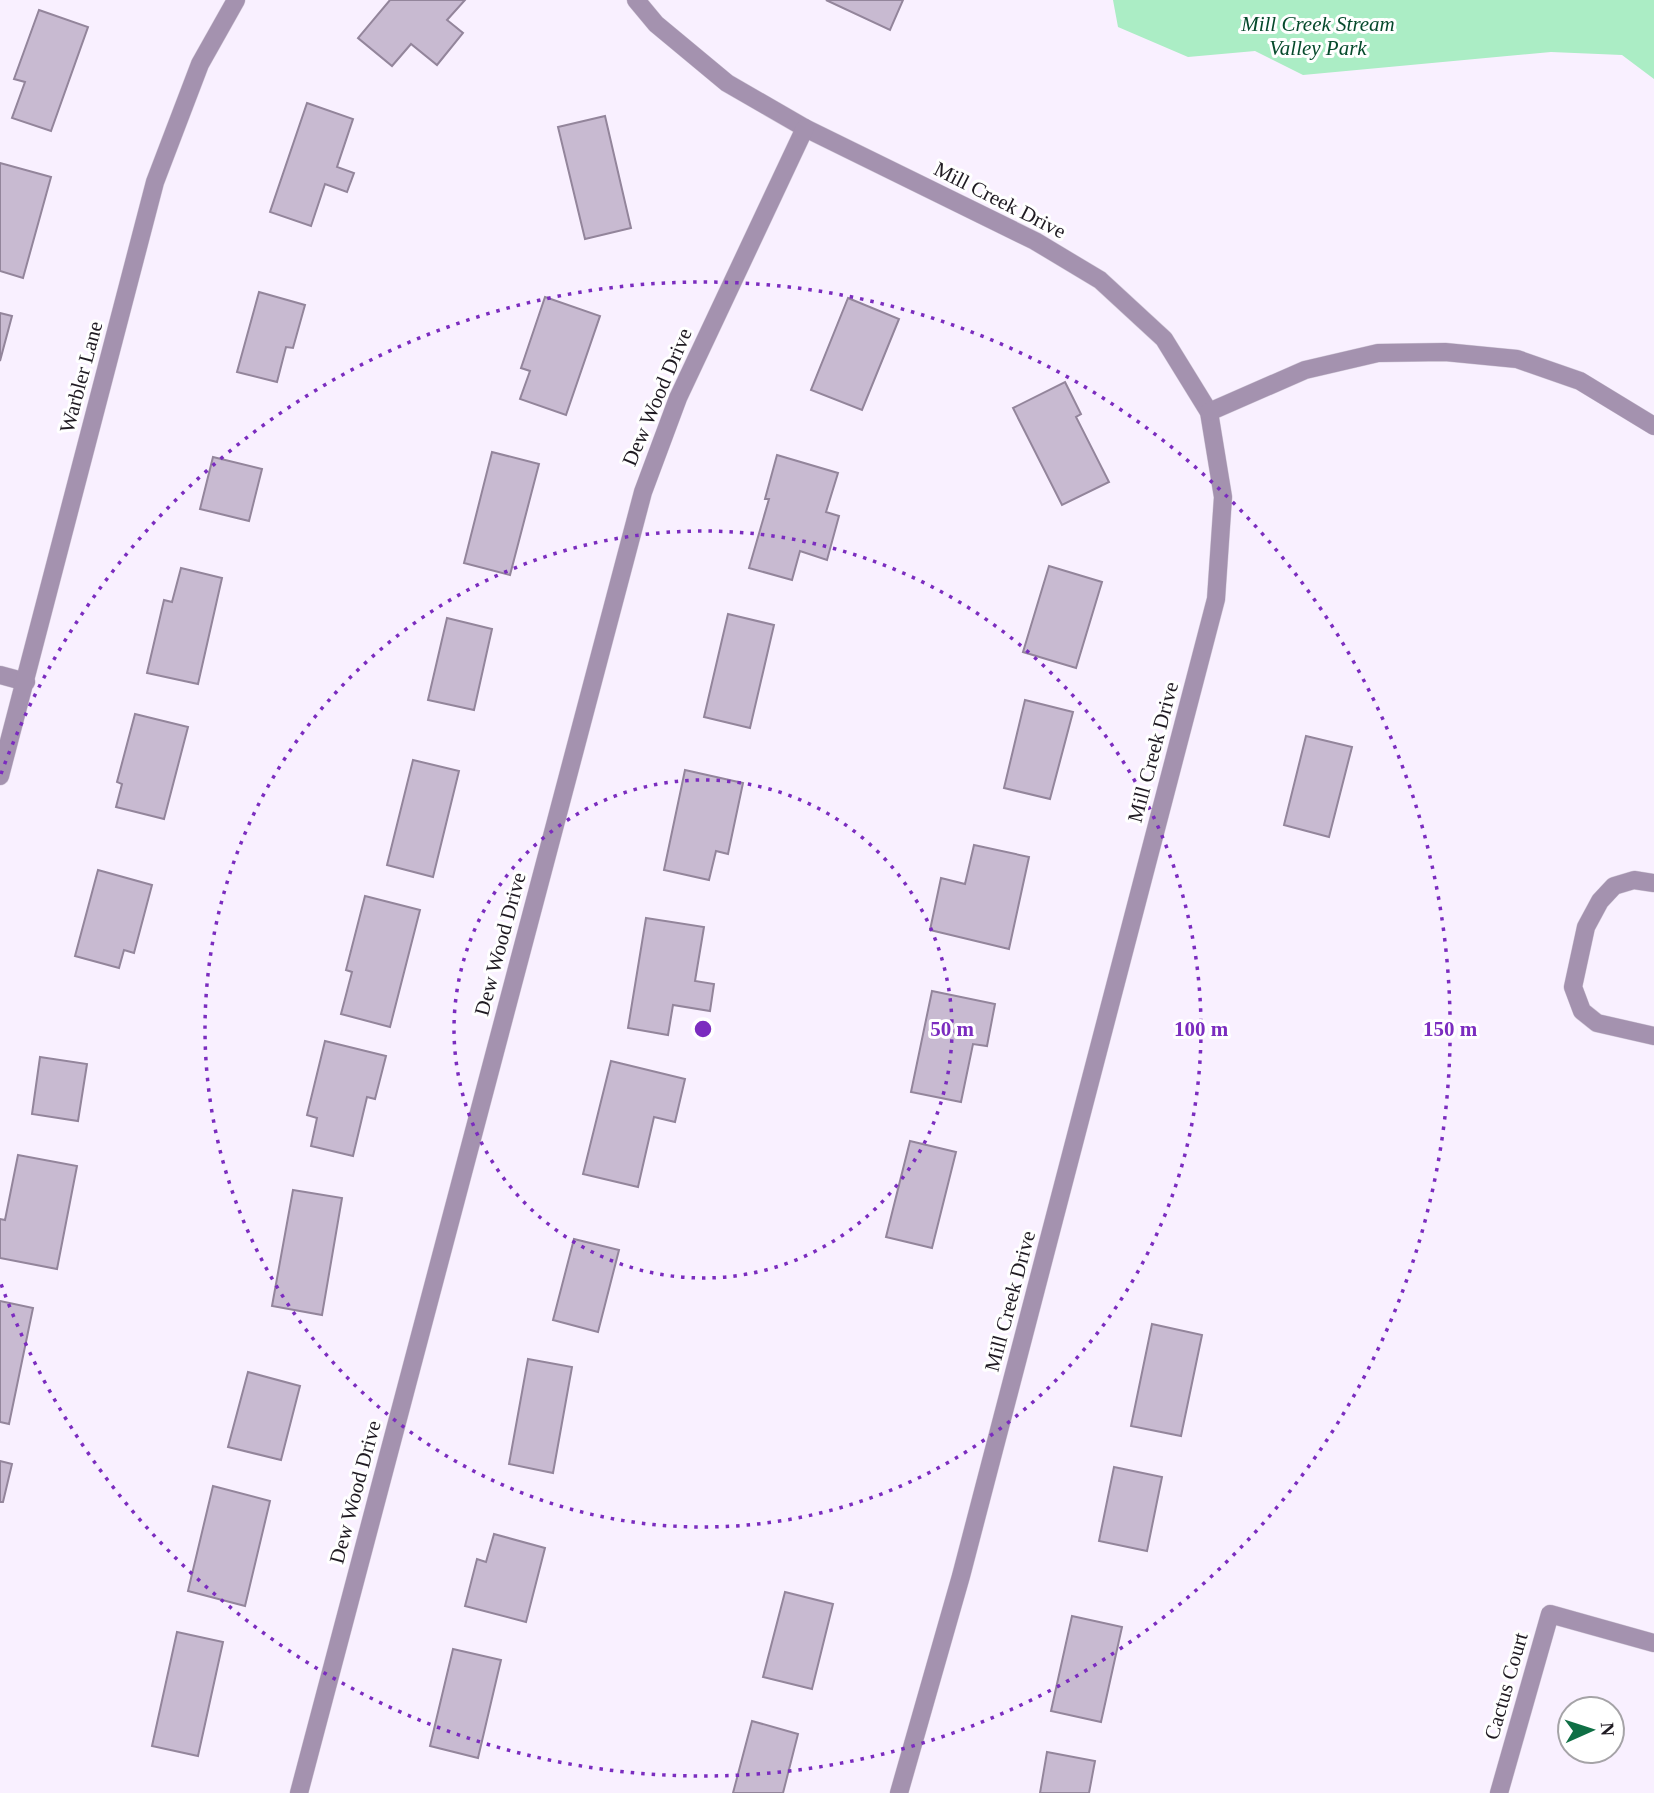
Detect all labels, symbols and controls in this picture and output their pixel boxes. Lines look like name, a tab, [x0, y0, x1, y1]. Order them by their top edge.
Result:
park label: Mill Creek Stream Valley Park	[1240, 12, 1395, 60]
street label: Mill Creek Drive	[930, 156, 1070, 244]
street label: Warbler Lane	[55, 319, 107, 435]
street label: Dew Wood Drive	[617, 325, 697, 469]
street label: Mill Creek Drive	[1123, 679, 1183, 825]
street label: Dew Wood Drive	[469, 870, 531, 1018]
centre of rings	[691, 1017, 715, 1041]
text: 50 m	[930, 1017, 974, 1041]
text: 100 m	[1174, 1017, 1229, 1041]
text: 150 m	[1423, 1017, 1478, 1041]
street label: Mill Creek Drive	[980, 1228, 1040, 1374]
street label: Dew Wood Drive	[324, 1418, 386, 1566]
street label: Cactus Court	[1479, 1630, 1533, 1742]
north arrow	[1556, 1695, 1626, 1765]
text: N	[1597, 1722, 1618, 1737]

